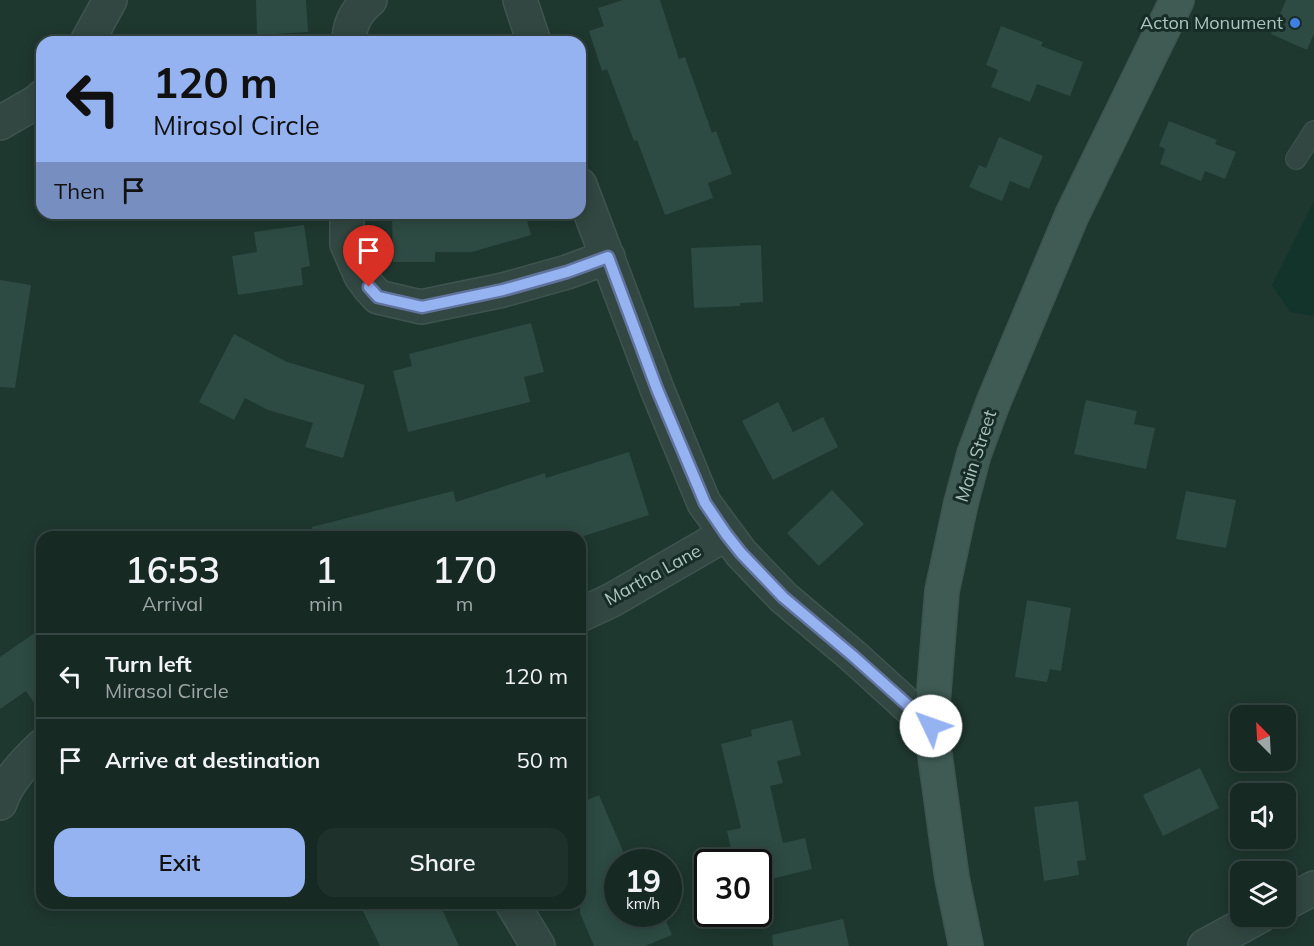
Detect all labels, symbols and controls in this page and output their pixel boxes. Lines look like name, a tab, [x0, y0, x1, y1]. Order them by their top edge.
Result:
place label: Acton Monument	[1140, 11, 1283, 34]
marker: Acton Monument	[1288, 16, 1302, 30]
text: 120 m	[153, 56, 278, 109]
icon: left	[54, 60, 132, 138]
text: Mirasol Circle	[153, 108, 320, 142]
icon: arrive	[117, 174, 150, 207]
text: Then	[54, 177, 105, 205]
pin	[343, 225, 394, 287]
icon: arrive	[352, 234, 385, 267]
street label: Main Street	[950, 407, 1001, 505]
street label: Martha Lane	[601, 539, 705, 610]
text: 16:53	[125, 547, 220, 592]
text: 1	[315, 547, 337, 592]
text: 170	[432, 547, 497, 592]
text: Arrival	[142, 591, 203, 616]
text: min	[309, 591, 343, 616]
text: m	[456, 591, 473, 616]
text: Turn left	[105, 650, 192, 678]
icon: left	[54, 660, 87, 693]
text: 120 m	[503, 662, 568, 690]
text: Mirasol Circle	[105, 678, 229, 703]
position arrow	[899, 694, 963, 758]
north arrow	[1230, 705, 1296, 771]
map controls	[1230, 705, 1296, 927]
icon: arrive	[54, 744, 87, 777]
text: Arrive at destination	[105, 746, 320, 774]
text: 50 m	[517, 746, 568, 774]
button: sound	[1230, 783, 1296, 849]
button: Exit	[54, 828, 305, 897]
button: Share	[317, 828, 568, 897]
speed limit sign: 30	[694, 849, 772, 927]
button: layers	[1230, 861, 1296, 927]
text: 19	[625, 862, 661, 900]
text: km/h	[626, 894, 660, 913]

